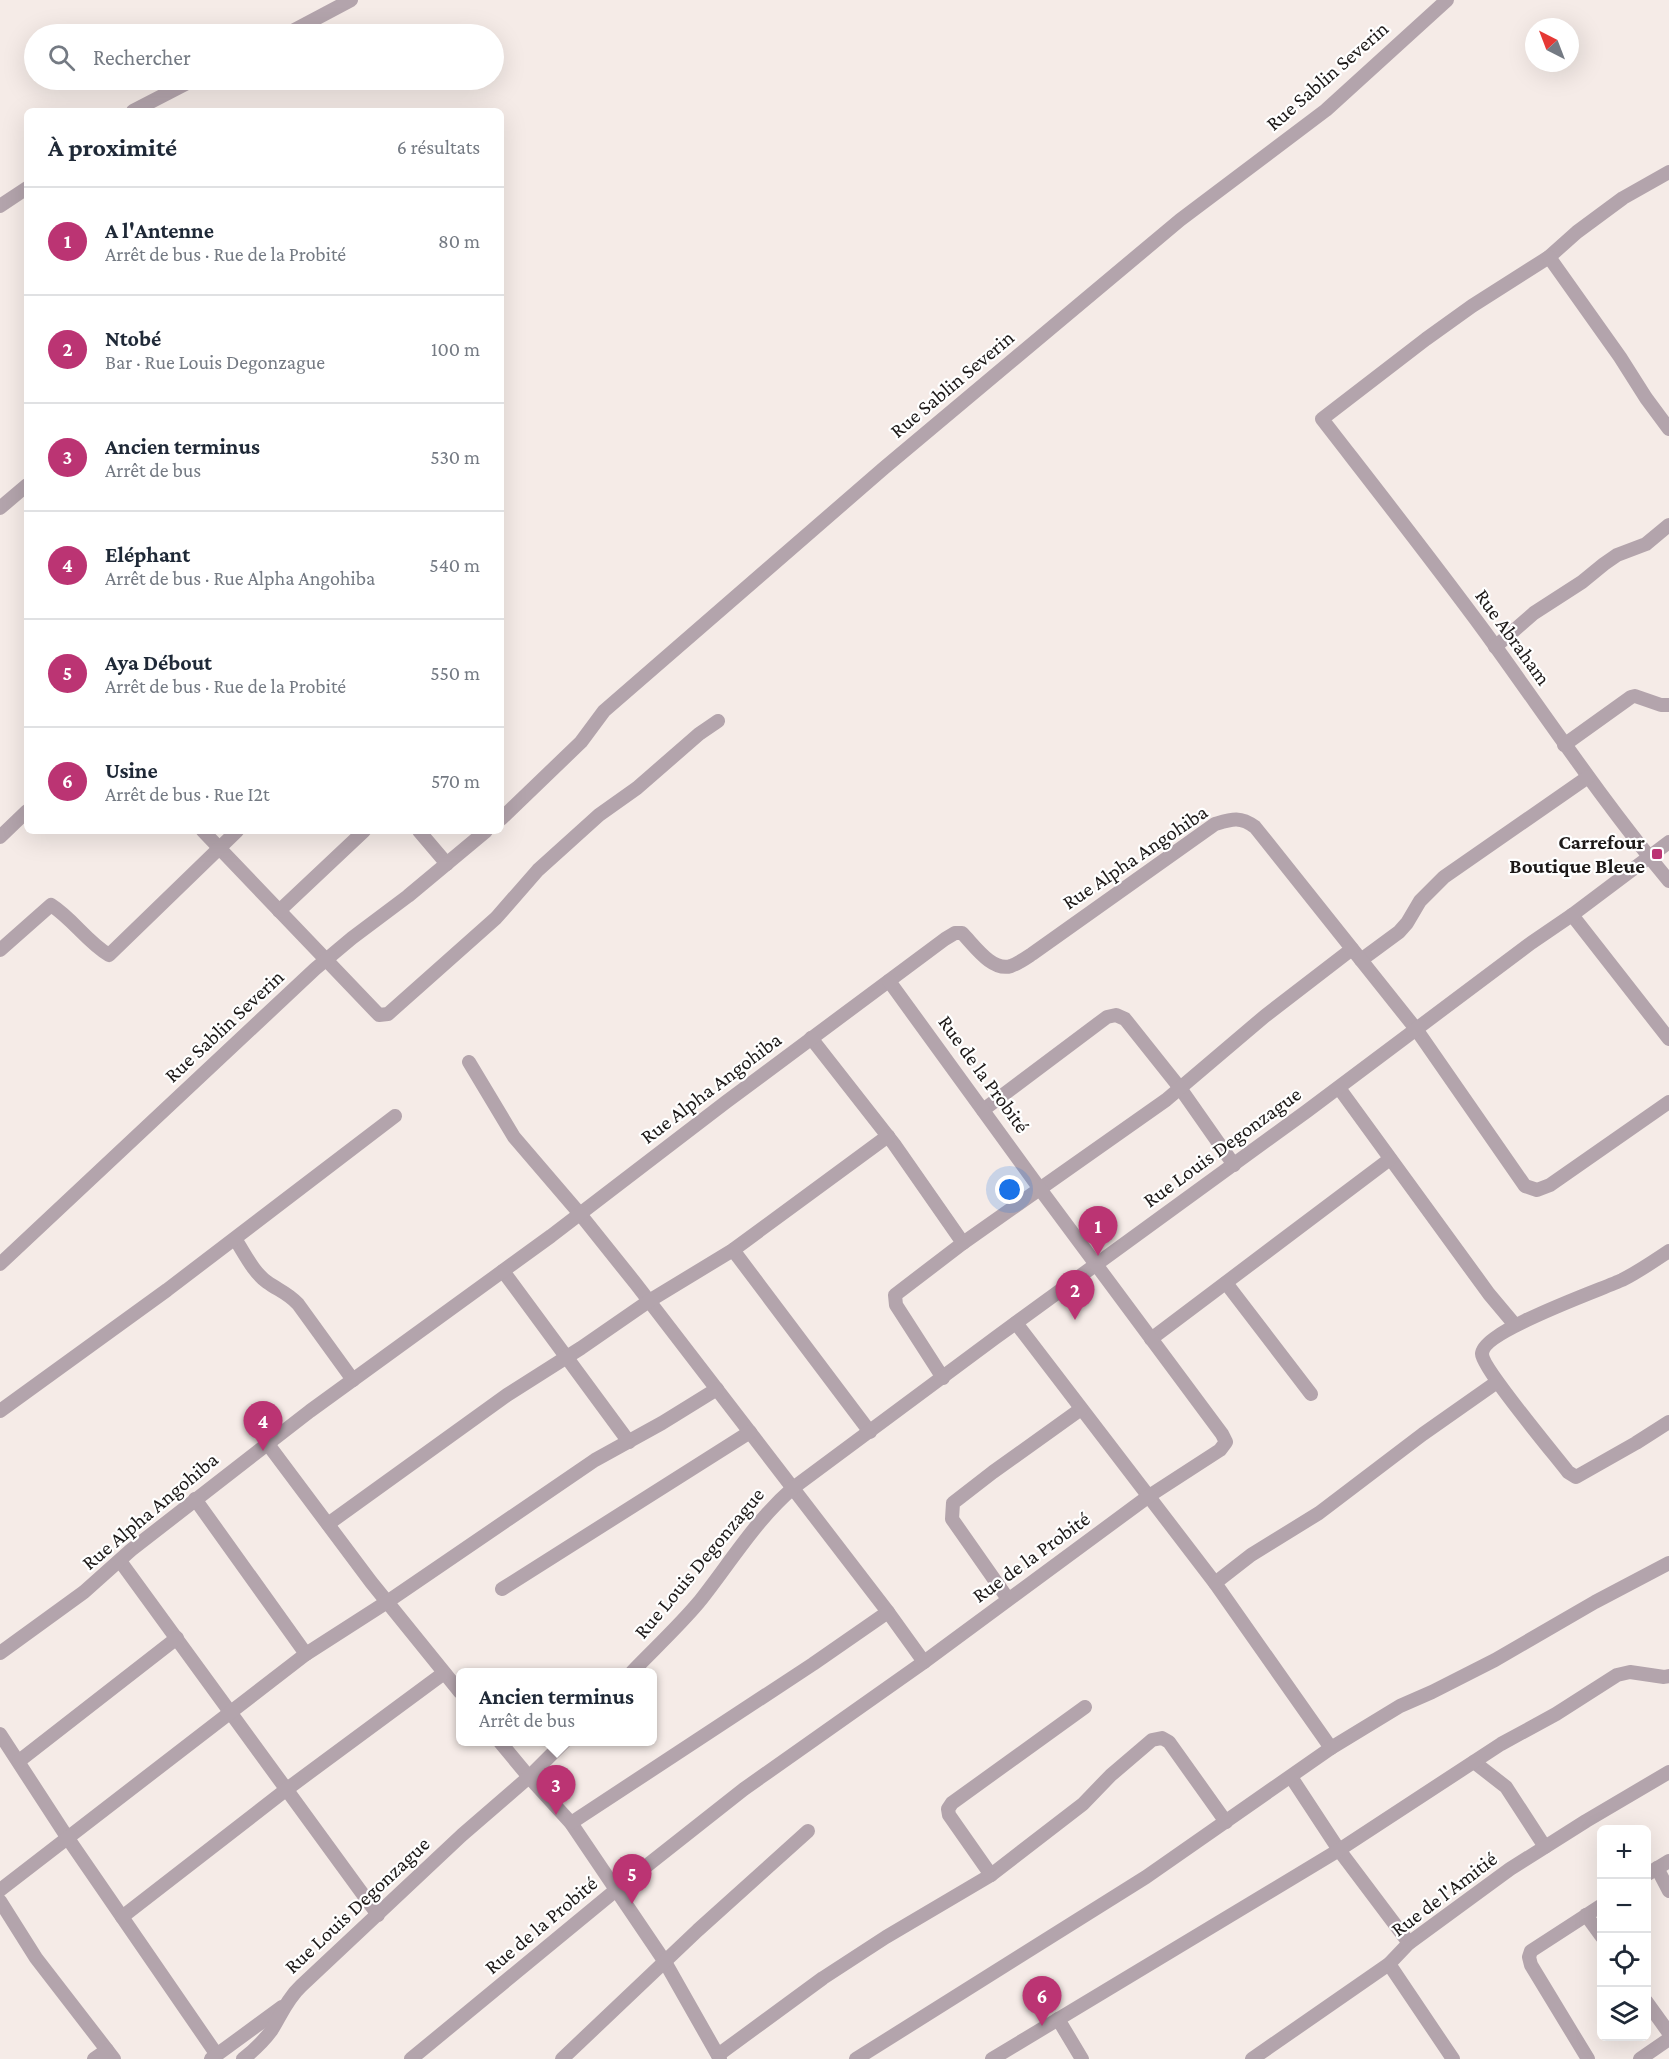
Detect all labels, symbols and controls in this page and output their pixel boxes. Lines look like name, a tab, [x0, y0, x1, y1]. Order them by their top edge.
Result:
street label: Rue Sablin Severin	[1261, 16, 1393, 136]
north arrow	[1525, 18, 1579, 72]
search box	[24, 24, 504, 90]
icon: search	[45, 41, 78, 74]
text: Rechercher	[93, 45, 191, 70]
text: À proximité	[48, 133, 177, 162]
text: 6 résultats	[397, 136, 480, 158]
text: A l'Antenne	[105, 218, 214, 243]
text: 1	[64, 230, 71, 252]
text: 80 m	[438, 230, 480, 252]
text: Arrêt de bus · Rue de la Probité	[105, 243, 346, 265]
street label: Rue Sablin Severin	[885, 325, 1019, 443]
text: Ntobé	[105, 326, 161, 351]
text: 2	[62, 338, 73, 360]
text: 100 m	[431, 338, 480, 360]
text: Bar · Rue Louis Degonzague	[105, 351, 325, 373]
text: Ancien terminus	[105, 434, 260, 459]
text: 3	[63, 446, 72, 468]
text: 530 m	[430, 446, 480, 468]
text: Arrêt de bus	[105, 459, 201, 481]
text: Eléphant	[105, 542, 190, 567]
text: 4	[62, 554, 73, 576]
text: 540 m	[429, 554, 480, 576]
text: Arrêt de bus · Rue Alpha Angohiba	[105, 567, 375, 589]
street label: Rue Abraham	[1470, 584, 1556, 690]
text: Aya Débout	[105, 650, 212, 675]
text: 5	[63, 662, 72, 684]
text: 550 m	[430, 662, 480, 684]
text: Arrêt de bus · Rue de la Probité	[105, 675, 346, 697]
text: Usine	[105, 758, 158, 783]
text: 6	[62, 770, 73, 792]
text: 570 m	[431, 770, 480, 792]
text: Arrêt de bus · Rue I2t	[105, 783, 270, 805]
street label: Rue Alpha Angohiba	[1058, 799, 1212, 914]
place label: Carrefour Boutique Bleue	[1509, 830, 1646, 878]
marker: Carrefour Boutique Bleue	[1650, 847, 1664, 861]
street label: Rue Sablin Severin	[159, 965, 289, 1087]
street label: Rue de la Probité	[933, 1011, 1035, 1137]
street label: Rue Alpha Angohiba	[636, 1027, 786, 1149]
street label: Rue Louis Degonzague	[1138, 1082, 1306, 1212]
your location	[995, 1175, 1024, 1204]
pin: 1	[1078, 1206, 1118, 1256]
pin: 2	[1056, 1270, 1094, 1320]
pin: 4	[244, 1402, 282, 1451]
street label: Rue Alpha Angohiba	[77, 1447, 223, 1575]
street label: Rue Louis Degonzague	[629, 1483, 769, 1643]
street label: Rue de la Probité	[968, 1506, 1094, 1608]
popup	[456, 1668, 657, 1746]
text: Ancien terminus	[479, 1684, 634, 1709]
text: Arrêt de bus	[479, 1709, 575, 1731]
pin: 3	[536, 1766, 576, 1815]
map controls	[1597, 1825, 1651, 2041]
button: +	[1597, 1825, 1651, 1879]
street label: Rue Louis Degonzague	[280, 1832, 434, 1978]
street label: Rue de l'Amitié	[1386, 1846, 1502, 1942]
pin: 5	[612, 1854, 652, 1904]
street label: Rue de la Probité	[480, 1871, 602, 1979]
button: −	[1597, 1879, 1651, 1933]
button: locate	[1597, 1933, 1651, 1987]
pin: 6	[1022, 1976, 1062, 2026]
button: layers	[1597, 1987, 1651, 2041]

